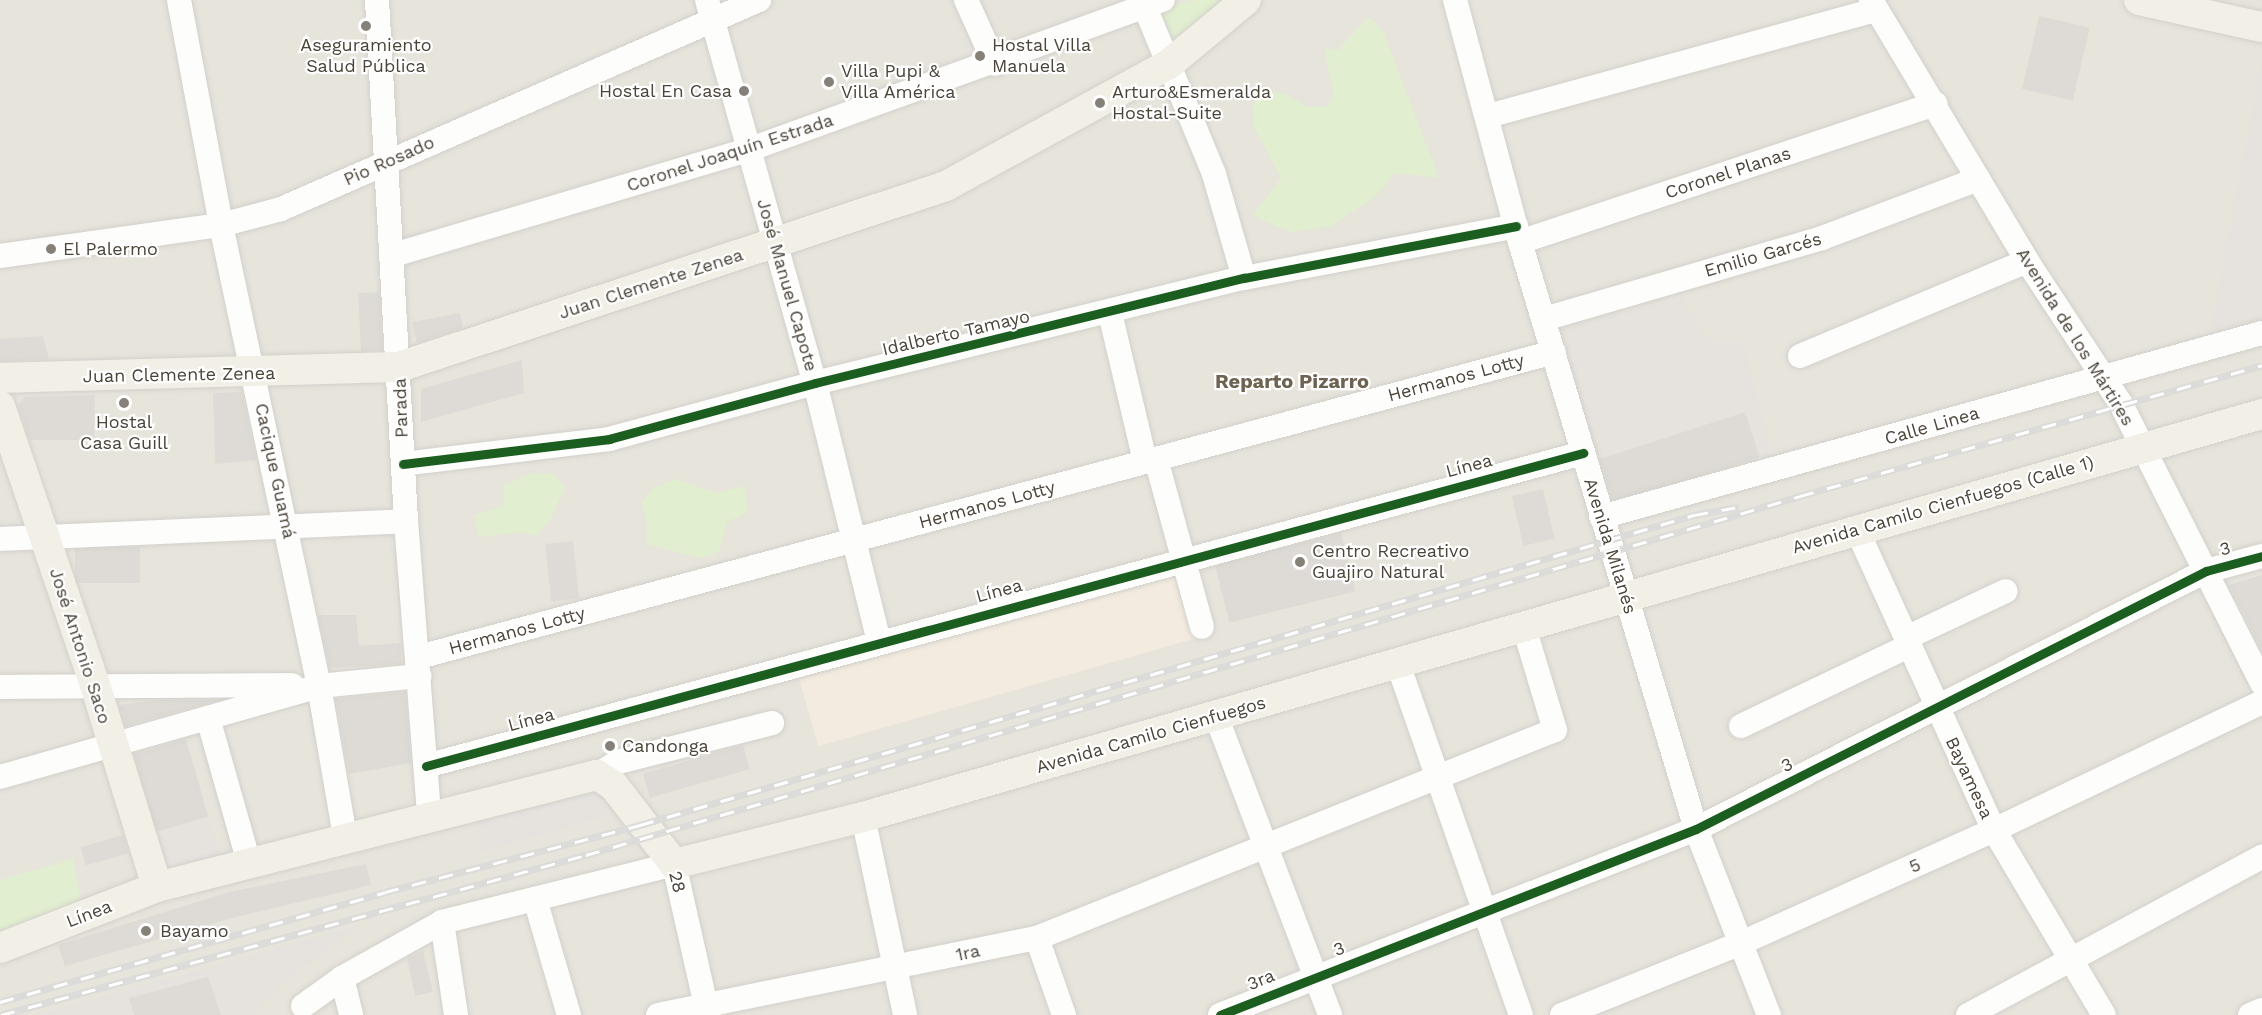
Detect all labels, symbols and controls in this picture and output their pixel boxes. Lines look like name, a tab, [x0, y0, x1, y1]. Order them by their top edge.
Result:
marker: Aseguramiento Salud Pública	[359, 19, 373, 33]
place label: Aseguramiento Salud Pública	[300, 35, 432, 78]
place label: Hostal Villa Manuela	[992, 35, 1092, 78]
marker: Hostal Villa Manuela	[973, 49, 987, 63]
place label: Villa Pupi & Villa América	[841, 61, 957, 104]
marker: Villa Pupi & Villa América	[822, 75, 836, 89]
place label: Hostal En Casa	[598, 80, 732, 102]
place label: Arturo&Esmeralda Hostal-Suite	[1112, 82, 1271, 124]
marker: Hostal En Casa	[737, 84, 751, 98]
marker: Arturo&Esmeralda Hostal-Suite	[1093, 96, 1107, 110]
street label: Coronel Joaquín Estrada	[624, 109, 836, 197]
street label: Pio Rosado	[340, 131, 438, 191]
street label: Coronel Planas	[1662, 142, 1794, 204]
street label: José Manuel Capote	[752, 196, 822, 374]
street label: Emilio Garcés	[1702, 228, 1824, 282]
place label: El Palermo	[63, 238, 158, 260]
marker: El Palermo	[44, 242, 58, 256]
street label: Juan Clemente Zenea	[556, 244, 746, 324]
street label: Avenida de los Mártires	[2011, 244, 2139, 430]
street label: Idalberto Tamayo	[880, 305, 1032, 361]
street label: Hermanos Lotty	[1386, 349, 1526, 407]
street label: Juan Clemente Zenea	[83, 363, 275, 387]
district label: Reparto Pizarro	[1215, 369, 1369, 393]
street label: Parada	[389, 378, 413, 438]
marker: Hostal Casa Guill	[117, 396, 131, 410]
street label: Cacique Guamá	[250, 401, 300, 541]
street label: Calle Linea	[1882, 402, 1982, 450]
place label: Hostal Casa Guill	[80, 412, 168, 454]
street label: Línea	[1443, 449, 1495, 483]
street label: Avenida Camilo Cienfuegos (Calle 1)	[1789, 451, 2097, 559]
street label: Avenida Milanés	[1579, 475, 1641, 617]
street label: Hermanos Lotty	[917, 476, 1057, 534]
street label: 3	[2217, 537, 2233, 561]
place label: Centro Recreativo Guajiro Natural	[1312, 541, 1469, 584]
marker: Centro Recreativo Guajiro Natural	[1293, 555, 1307, 569]
street label: José Antonio Saco	[44, 565, 116, 727]
street label: Línea	[973, 574, 1025, 608]
street label: Hermanos Lotty	[447, 602, 587, 660]
street label: Avenida Camilo Cienfuegos	[1033, 692, 1269, 778]
street label: Línea	[505, 703, 557, 737]
street label: Bayamesa	[1941, 734, 1997, 822]
place label: Candonga	[622, 735, 709, 757]
marker: Candonga	[603, 739, 617, 753]
street label: 3	[1778, 753, 1796, 777]
street label: 5	[1906, 854, 1924, 878]
street label: 28	[664, 869, 690, 895]
street label: Línea	[63, 895, 115, 933]
place label: Bayamo	[160, 920, 229, 942]
marker: Bayamo	[137, 922, 155, 940]
street label: 3	[1330, 937, 1348, 961]
street label: 1ra	[954, 940, 982, 966]
street label: 3ra	[1244, 965, 1278, 995]

